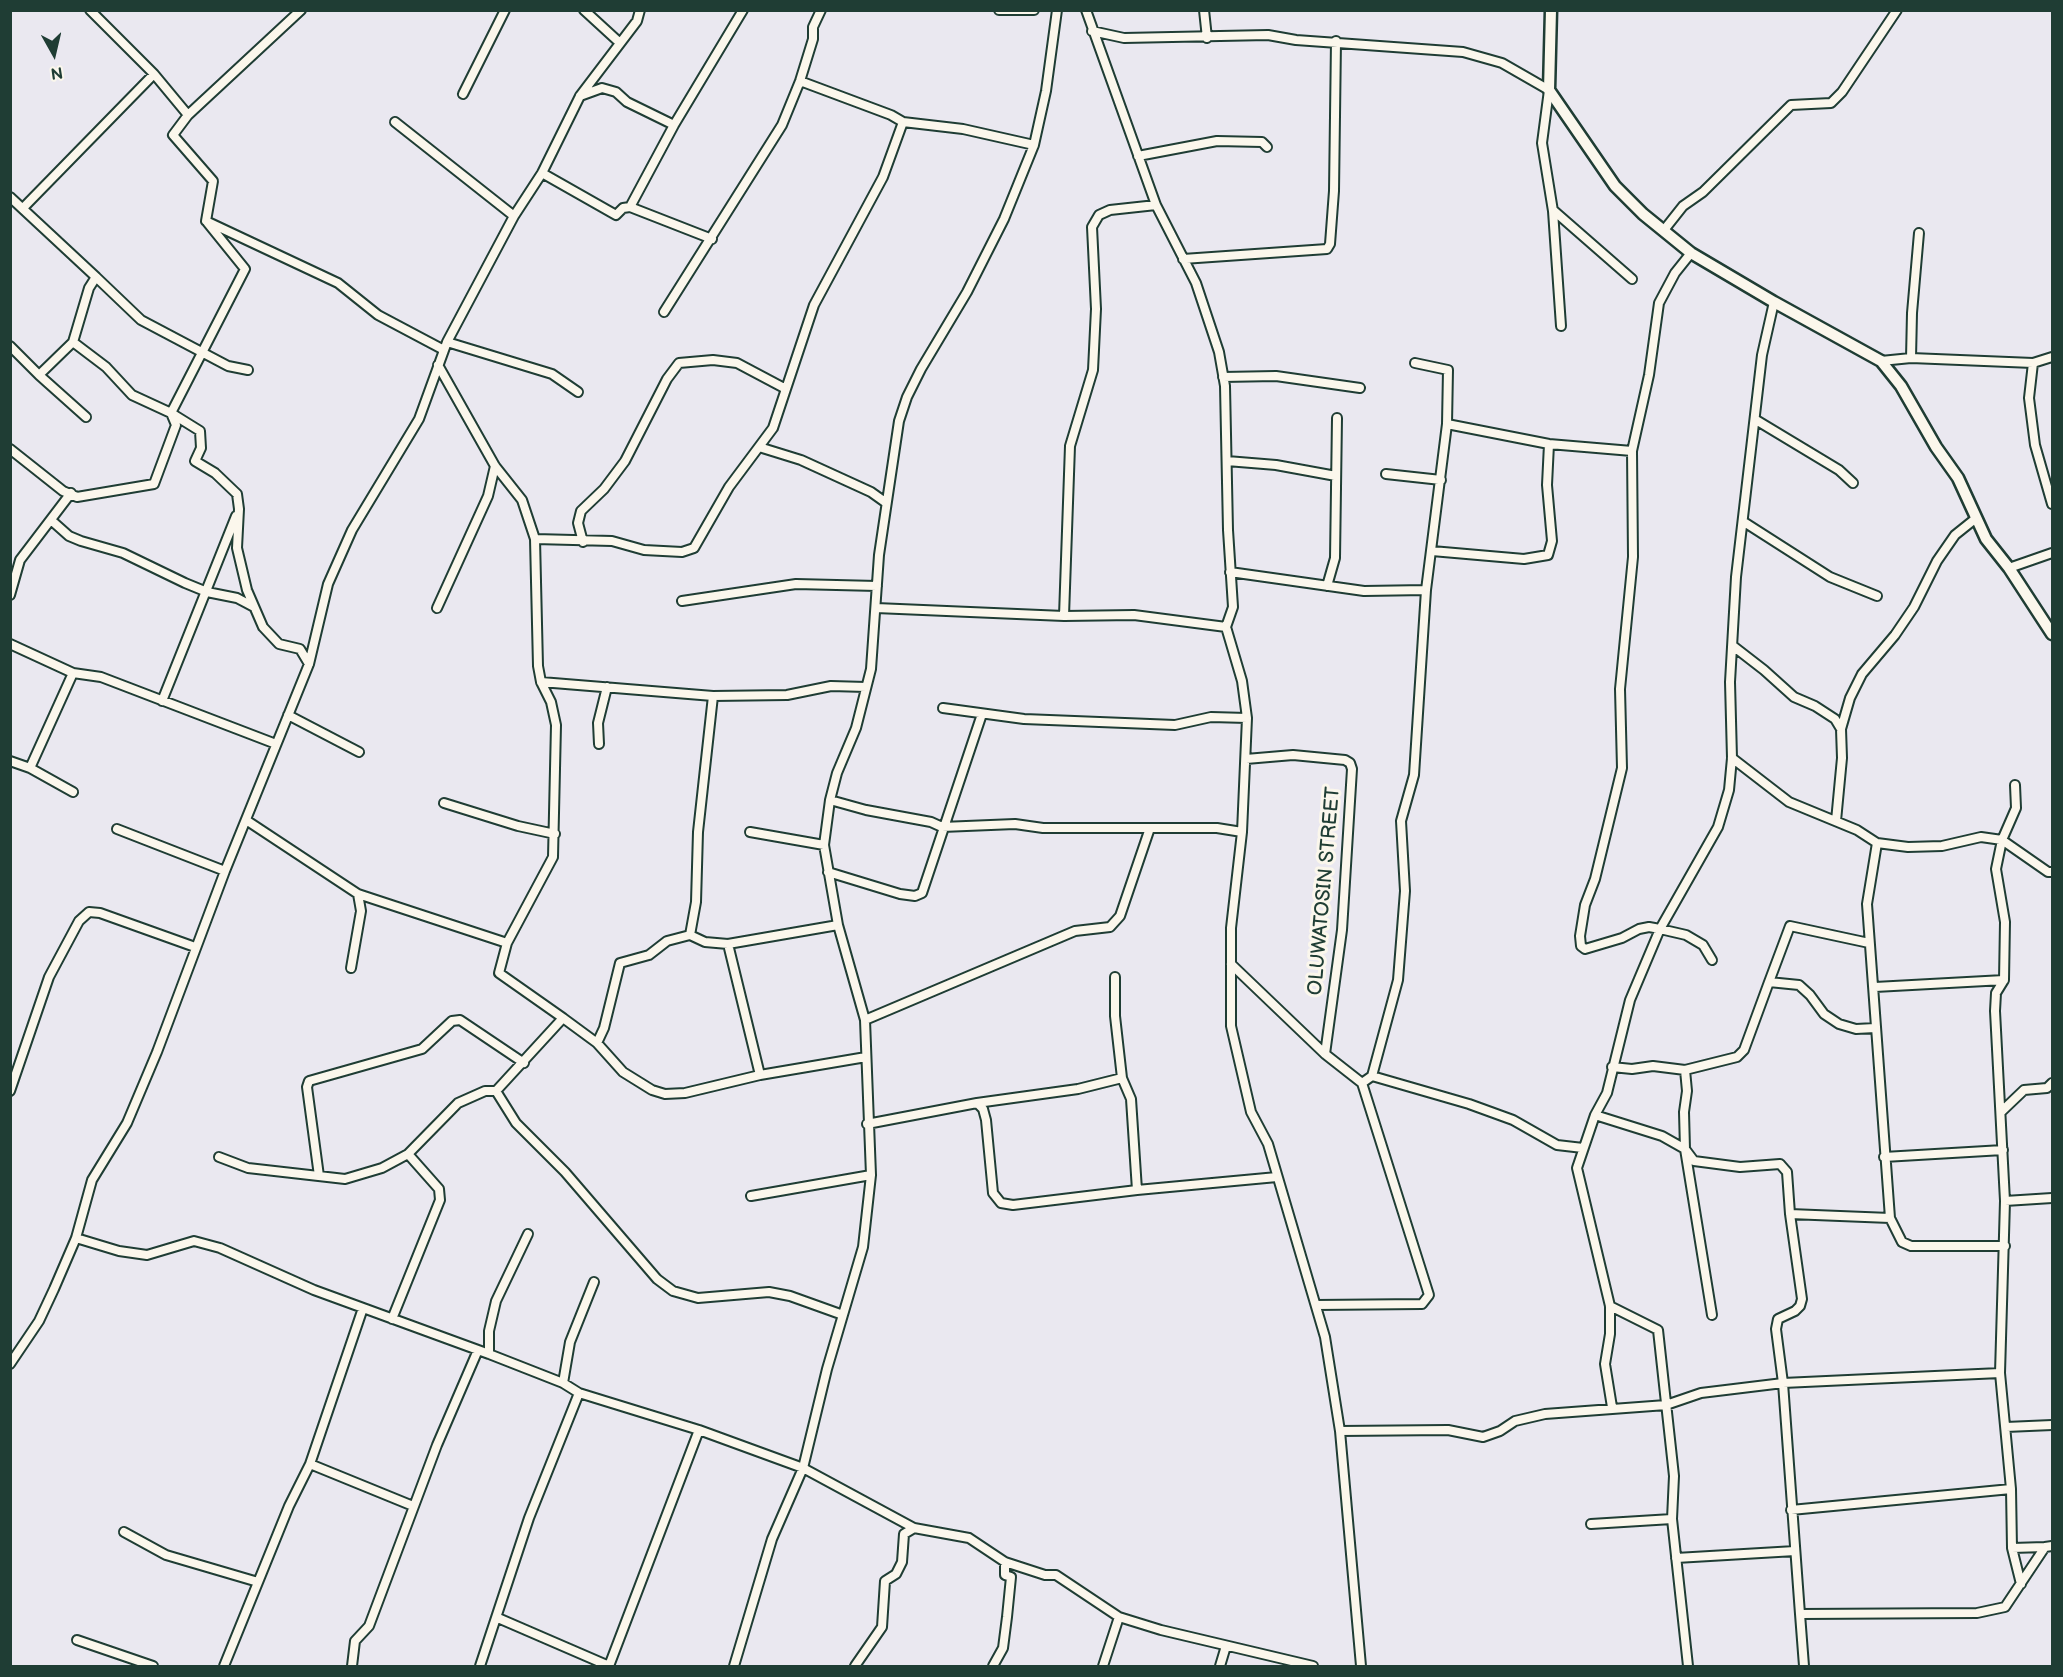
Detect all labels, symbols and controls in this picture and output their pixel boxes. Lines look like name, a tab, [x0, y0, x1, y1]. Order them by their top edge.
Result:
north arrow	[24, 24, 84, 84]
text: N	[49, 62, 64, 83]
street label: OLUWATOSIN STREET	[1304, 786, 1346, 996]

